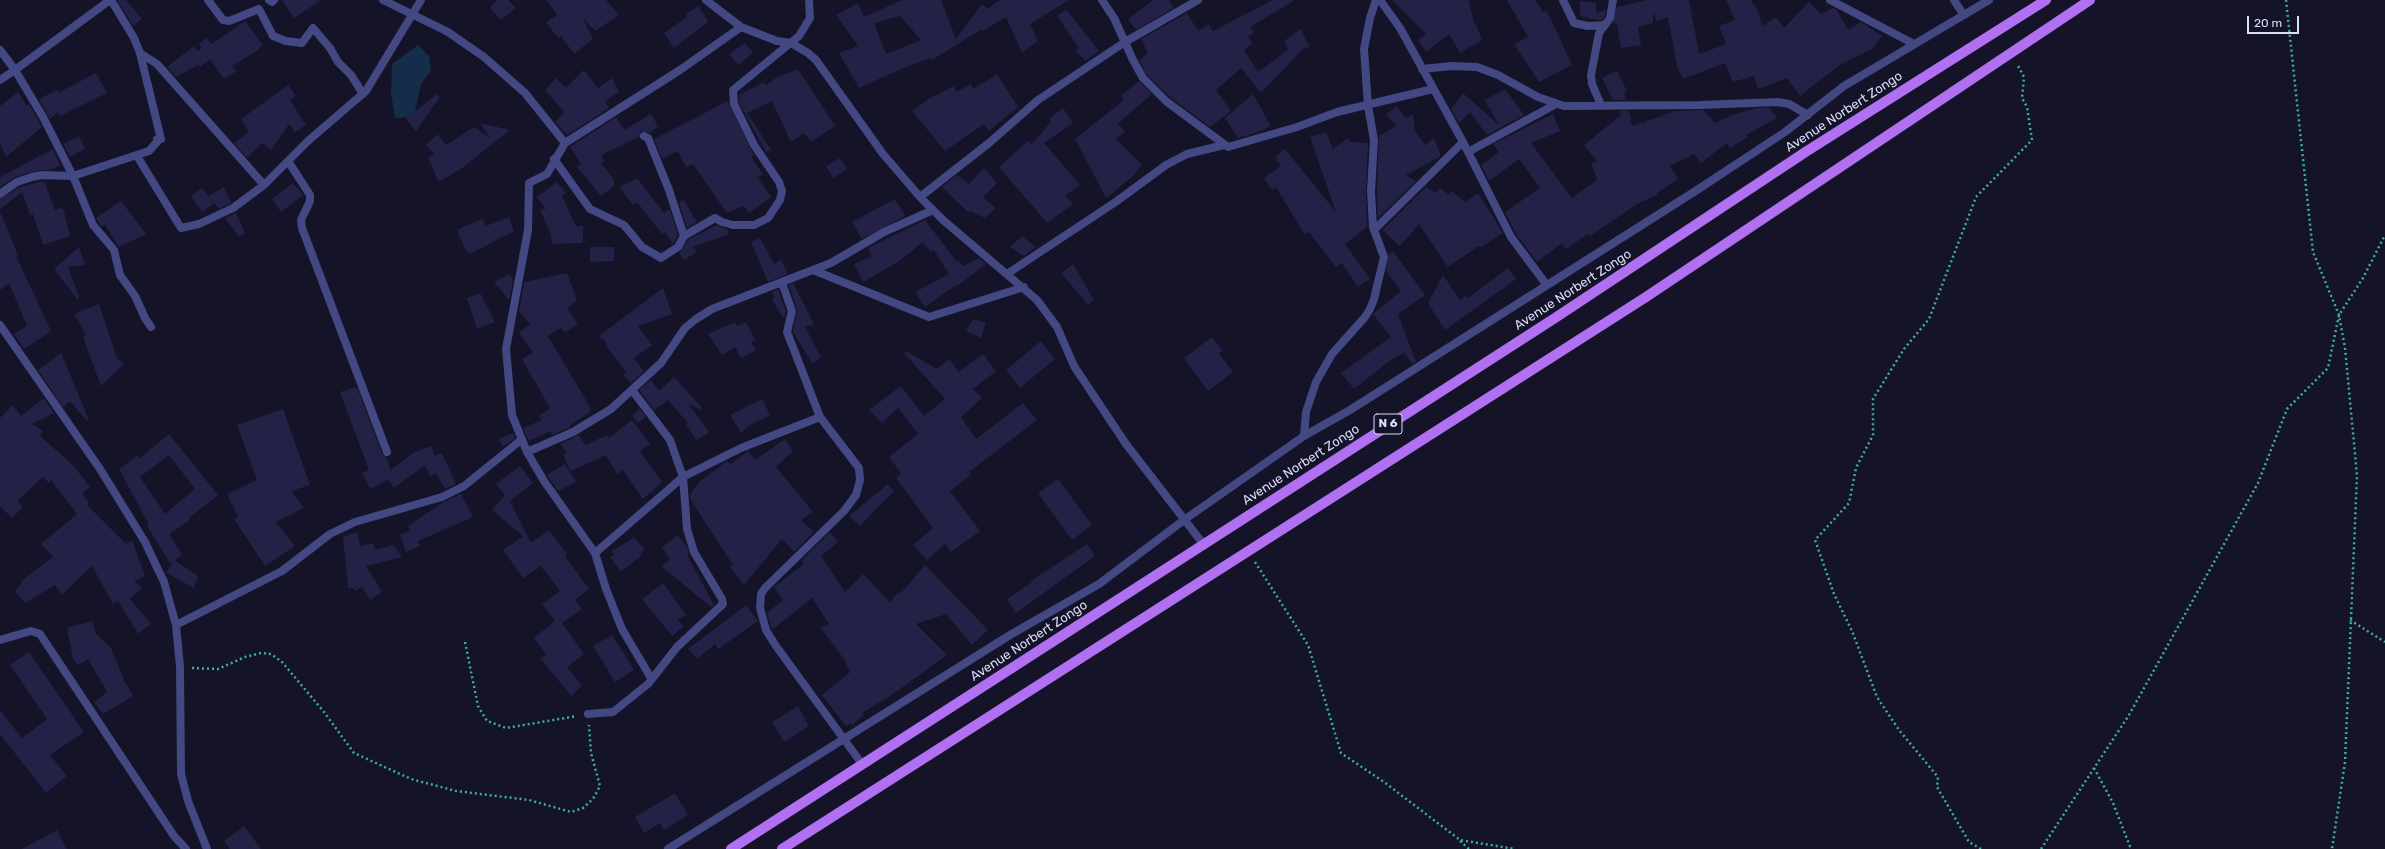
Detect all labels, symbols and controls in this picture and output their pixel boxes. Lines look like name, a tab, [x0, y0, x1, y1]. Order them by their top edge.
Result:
scale bar	[2249, 8, 2301, 34]
text: 20 m	[2254, 16, 2282, 30]
street label: Avenue Norbert Zongo	[1782, 68, 1906, 156]
street label: Avenue Norbert Zongo	[1511, 246, 1635, 334]
road number: N 6	[1374, 414, 1402, 434]
street label: Avenue Norbert Zongo	[1239, 421, 1363, 509]
street label: Avenue Norbert Zongo	[967, 597, 1091, 685]

